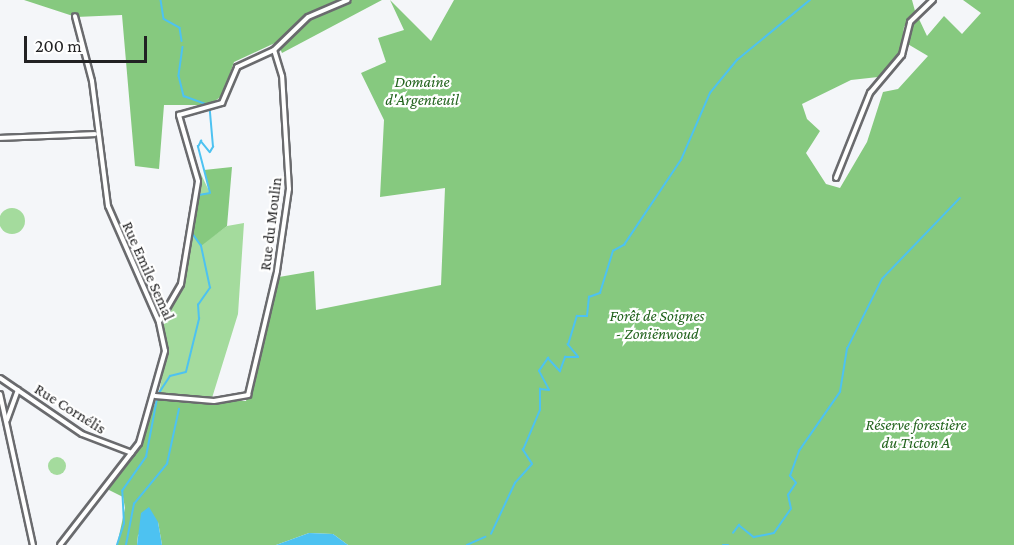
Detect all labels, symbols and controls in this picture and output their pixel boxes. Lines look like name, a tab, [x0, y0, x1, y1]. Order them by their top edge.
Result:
scale bar	[27, 24, 150, 62]
text: 200 m	[35, 36, 82, 56]
park label: Domaine d'Argenteuil	[385, 72, 459, 110]
street label: Rue du Moulin	[256, 176, 286, 272]
street label: Rue Emile Semal	[118, 219, 178, 323]
park label: Forêt de Soignes - Zoniënwoud	[610, 306, 704, 344]
street label: Rue Cornélis	[31, 380, 109, 438]
park label: Réserve forestière du Ticton A	[866, 415, 966, 453]

